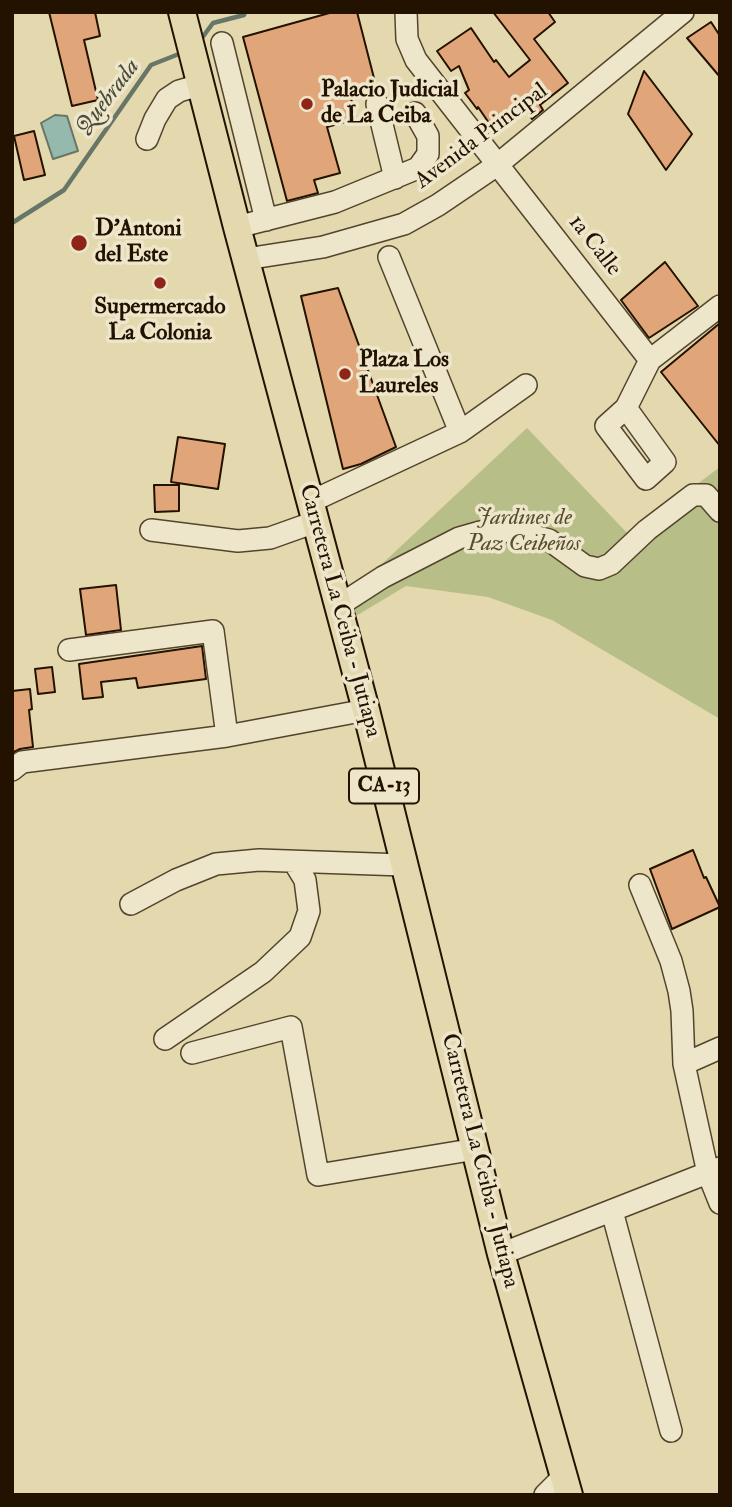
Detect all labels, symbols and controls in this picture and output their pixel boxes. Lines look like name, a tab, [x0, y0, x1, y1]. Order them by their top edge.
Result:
water label: Quebrada	[71, 54, 147, 142]
place label: Palacio Judicial de La Ceiba	[321, 77, 459, 131]
street label: Avenida Principal	[410, 78, 554, 196]
marker: Palacio Judicial de La Ceiba	[299, 96, 315, 112]
street label: 1a Calle	[562, 210, 626, 282]
place label: D’Antoni del Este	[95, 216, 182, 270]
marker: D’Antoni del Este	[69, 233, 89, 253]
marker: Supermercado La Colonia	[152, 275, 168, 291]
place label: Supermercado La Colonia	[94, 294, 226, 348]
place label: Plaza Los Laureles	[359, 347, 449, 401]
marker: Plaza Los Laureles	[337, 366, 353, 382]
street label: Carretera La Ceiba - Jutiapa	[292, 481, 386, 741]
park label: Jardines de Paz Ceibeños	[467, 505, 581, 559]
road number: CA-13	[349, 768, 419, 804]
street label: Carretera La Ceiba - Jutiapa	[434, 1031, 524, 1291]

